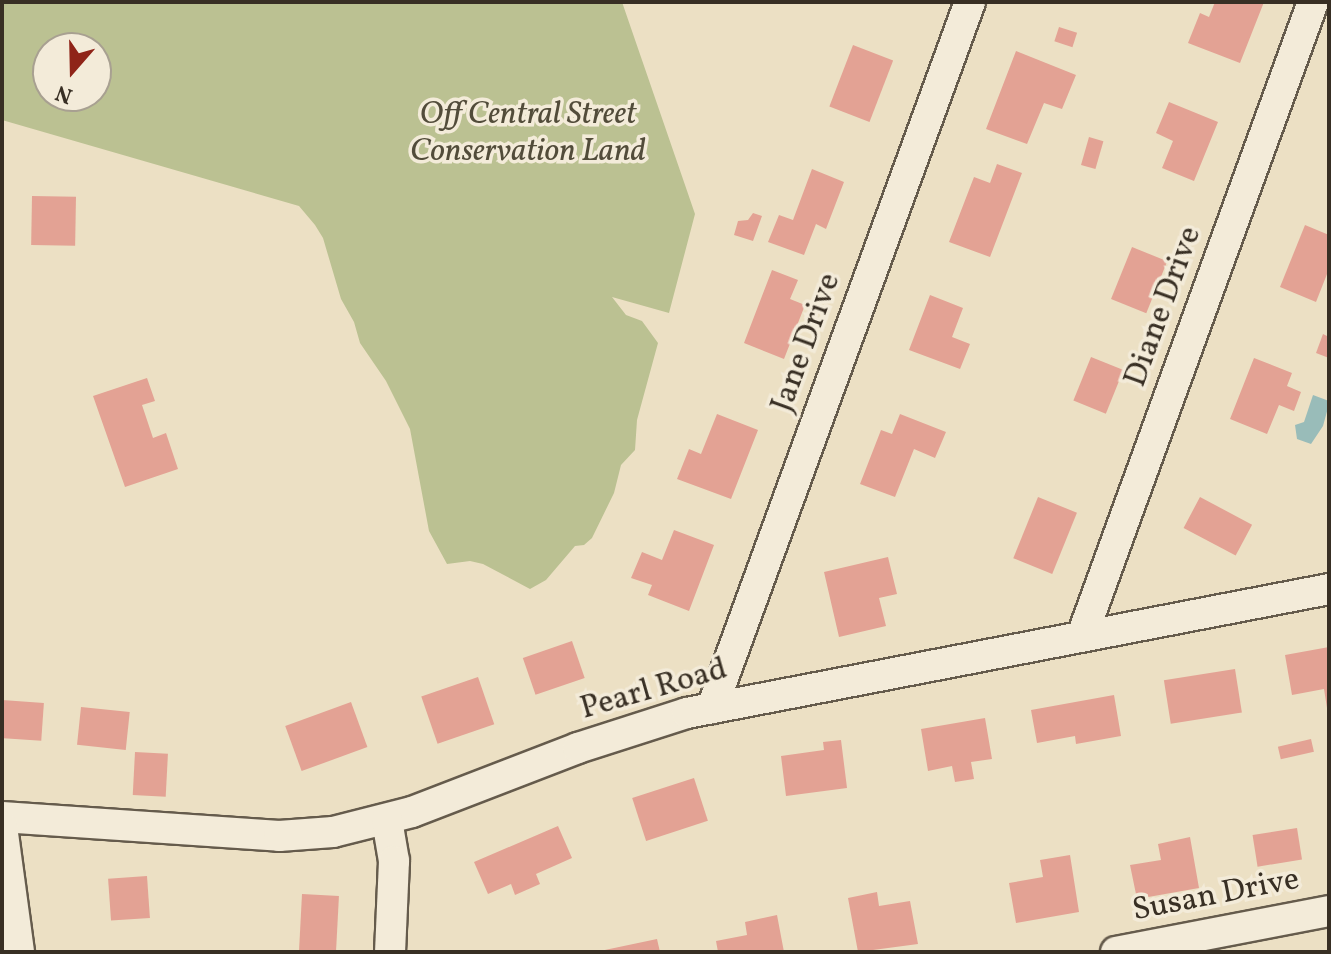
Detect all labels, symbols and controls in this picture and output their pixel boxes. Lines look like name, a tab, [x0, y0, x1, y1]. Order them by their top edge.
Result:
north arrow	[32, 32, 112, 112]
text: N	[52, 76, 77, 110]
park label: Off Central Street Conservation Land	[410, 97, 646, 172]
street label: Diane Drive	[1117, 222, 1211, 392]
street label: Jane Drive	[764, 268, 850, 418]
street label: Pearl Road	[576, 651, 732, 729]
street label: Susan Drive	[1129, 861, 1303, 931]

